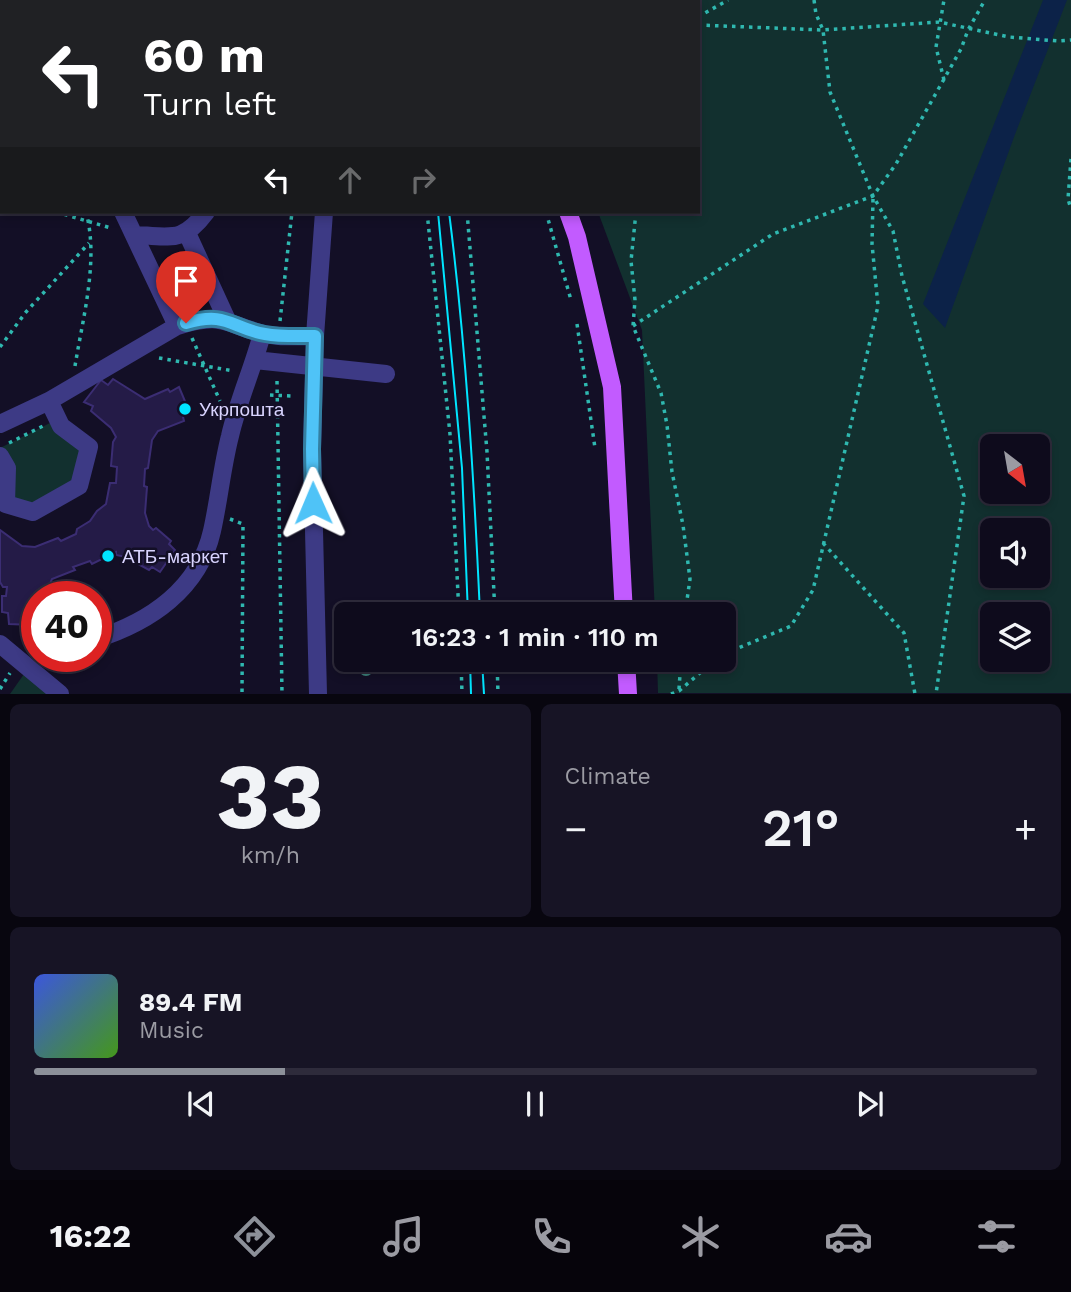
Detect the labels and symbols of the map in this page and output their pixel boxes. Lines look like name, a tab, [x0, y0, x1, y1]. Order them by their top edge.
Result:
pin	[156, 251, 216, 323]
place label: Укрпошта	[199, 398, 285, 421]
marker: Укрпошта	[177, 401, 193, 417]
north arrow	[980, 434, 1050, 504]
position arrow	[276, 466, 350, 540]
place label: АТБ-маркет	[122, 545, 229, 568]
marker: АТБ-маркет	[100, 548, 116, 564]
speed limit sign: 40	[21, 581, 112, 672]

